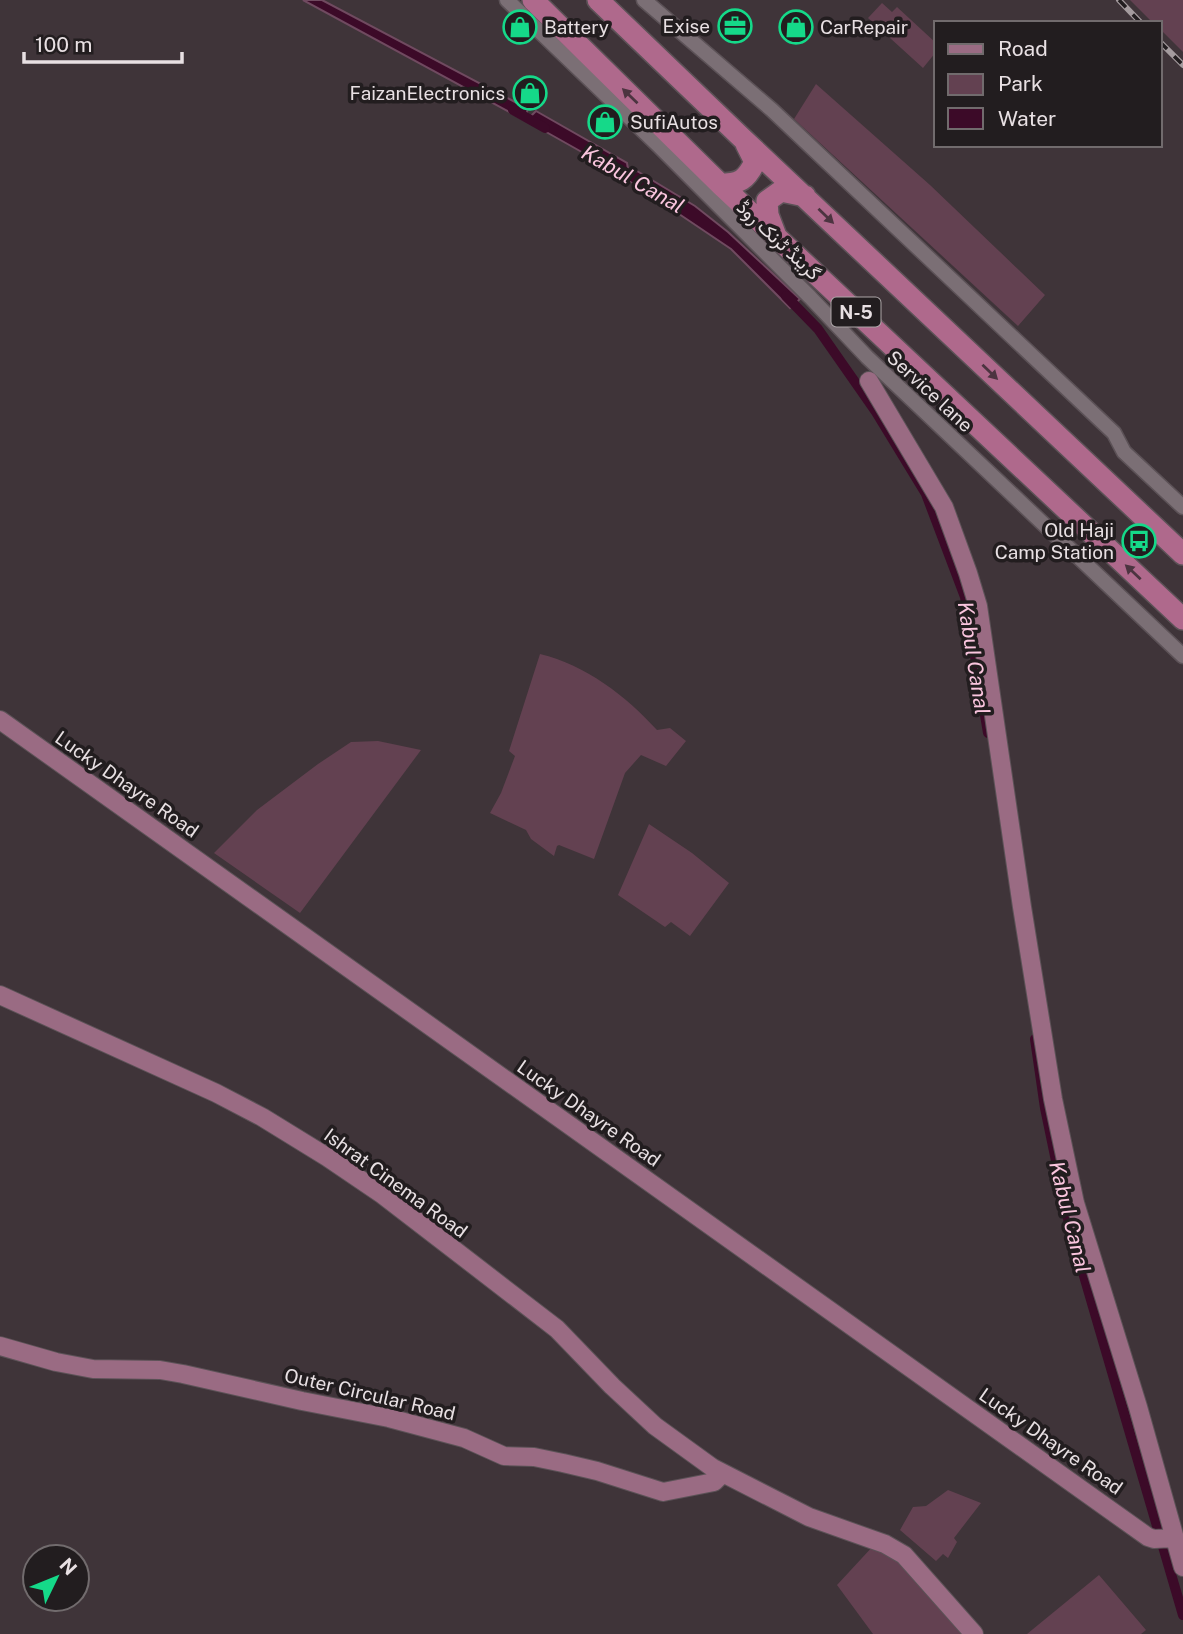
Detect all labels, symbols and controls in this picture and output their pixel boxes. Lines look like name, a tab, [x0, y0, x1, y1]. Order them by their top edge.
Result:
office icon: Exise	[716, 7, 754, 45]
shop icon: Battery	[501, 8, 539, 46]
shop icon: CarRepair	[777, 8, 815, 46]
place label: Exise	[663, 15, 710, 37]
place label: Battery	[544, 16, 609, 38]
place label: CarRepair	[820, 16, 908, 38]
scale bar	[24, 21, 182, 65]
legend	[934, 21, 1162, 147]
text: 100 m	[35, 32, 92, 57]
text: Road	[998, 36, 1048, 61]
text: Park	[998, 71, 1043, 96]
shop icon: FaizanElectronics	[511, 74, 549, 112]
place label: FaizanElectronics	[350, 82, 505, 104]
one-way arrow	[622, 87, 639, 104]
shop icon: SufiAutos	[586, 103, 624, 141]
text: Water	[998, 106, 1056, 131]
place label: SufiAutos	[630, 111, 718, 133]
water label: Kabul Canal	[577, 140, 689, 218]
street label: گرینڈ ٹرنک روڈ	[732, 196, 825, 285]
one-way arrow	[817, 207, 834, 223]
road number: N-5	[832, 298, 880, 326]
street label: Service lane	[883, 346, 977, 436]
one-way arrow	[982, 364, 999, 381]
place label: Old Haji Camp Station	[995, 519, 1114, 563]
bus stop icon: Old Haji Camp Station	[1120, 522, 1158, 560]
one-way arrow	[1125, 565, 1142, 581]
water label: Kabul Canal	[953, 600, 995, 716]
street label: Lucky Dhayre Road	[51, 726, 203, 842]
street label: Lucky Dhayre Road	[513, 1055, 665, 1171]
street label: Ishrat Cinema Road	[320, 1124, 472, 1242]
water label: Kabul Canal	[1044, 1159, 1096, 1275]
street label: Outer Circular Road	[282, 1364, 458, 1424]
street label: Lucky Dhayre Road	[975, 1383, 1127, 1499]
north arrow	[21, 1543, 91, 1613]
text: N	[55, 1553, 82, 1579]

